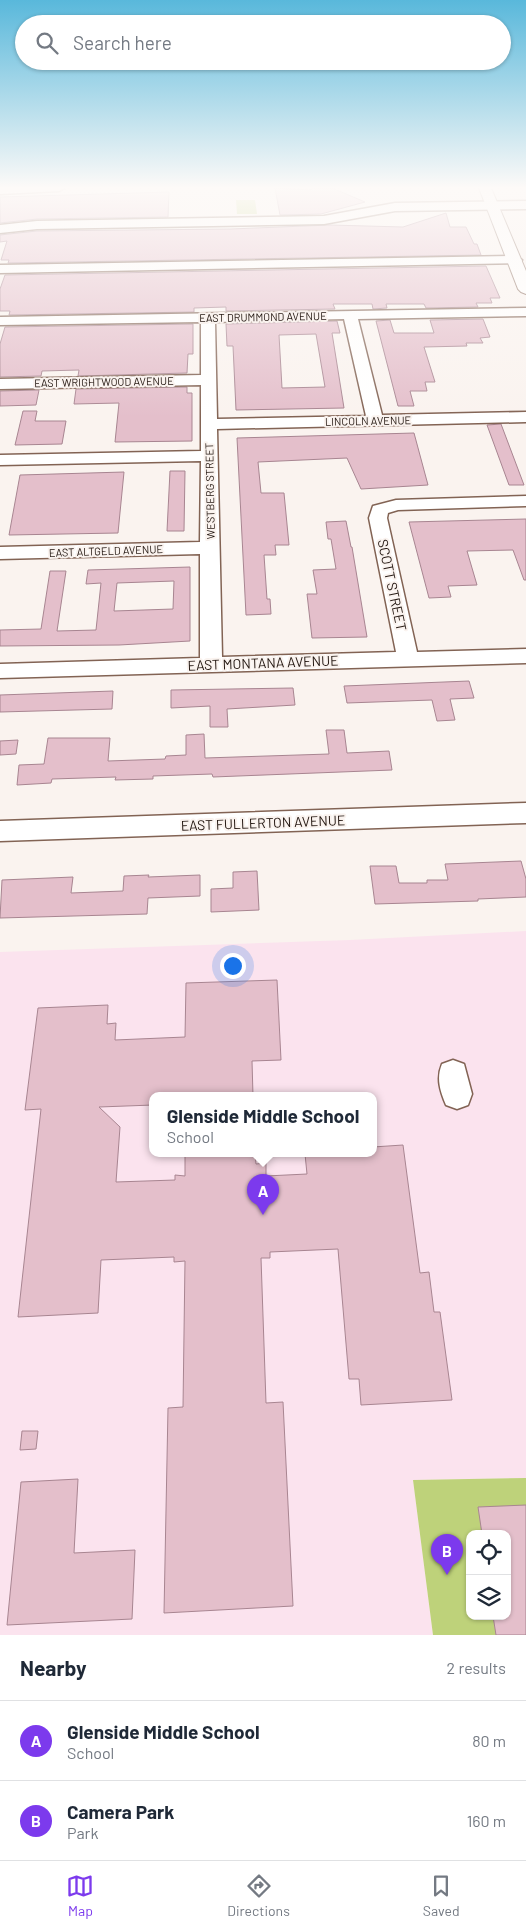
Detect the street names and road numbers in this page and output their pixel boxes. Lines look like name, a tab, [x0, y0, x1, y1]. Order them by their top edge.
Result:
street label: EAST DRUMMOND AVENUE	[199, 309, 327, 324]
street label: EAST WRIGHTWOOD AVENUE	[34, 374, 174, 389]
street label: LINCOLN AVENUE	[325, 413, 412, 428]
street label: WESTBERG STREET	[202, 443, 217, 539]
street label: SCOTT STREET	[374, 537, 411, 632]
street label: EAST ALTGELD AVENUE	[49, 542, 164, 559]
street label: EAST MONTANA AVENUE	[187, 651, 339, 674]
street label: EAST FULLERTON AVENUE	[180, 811, 346, 834]

